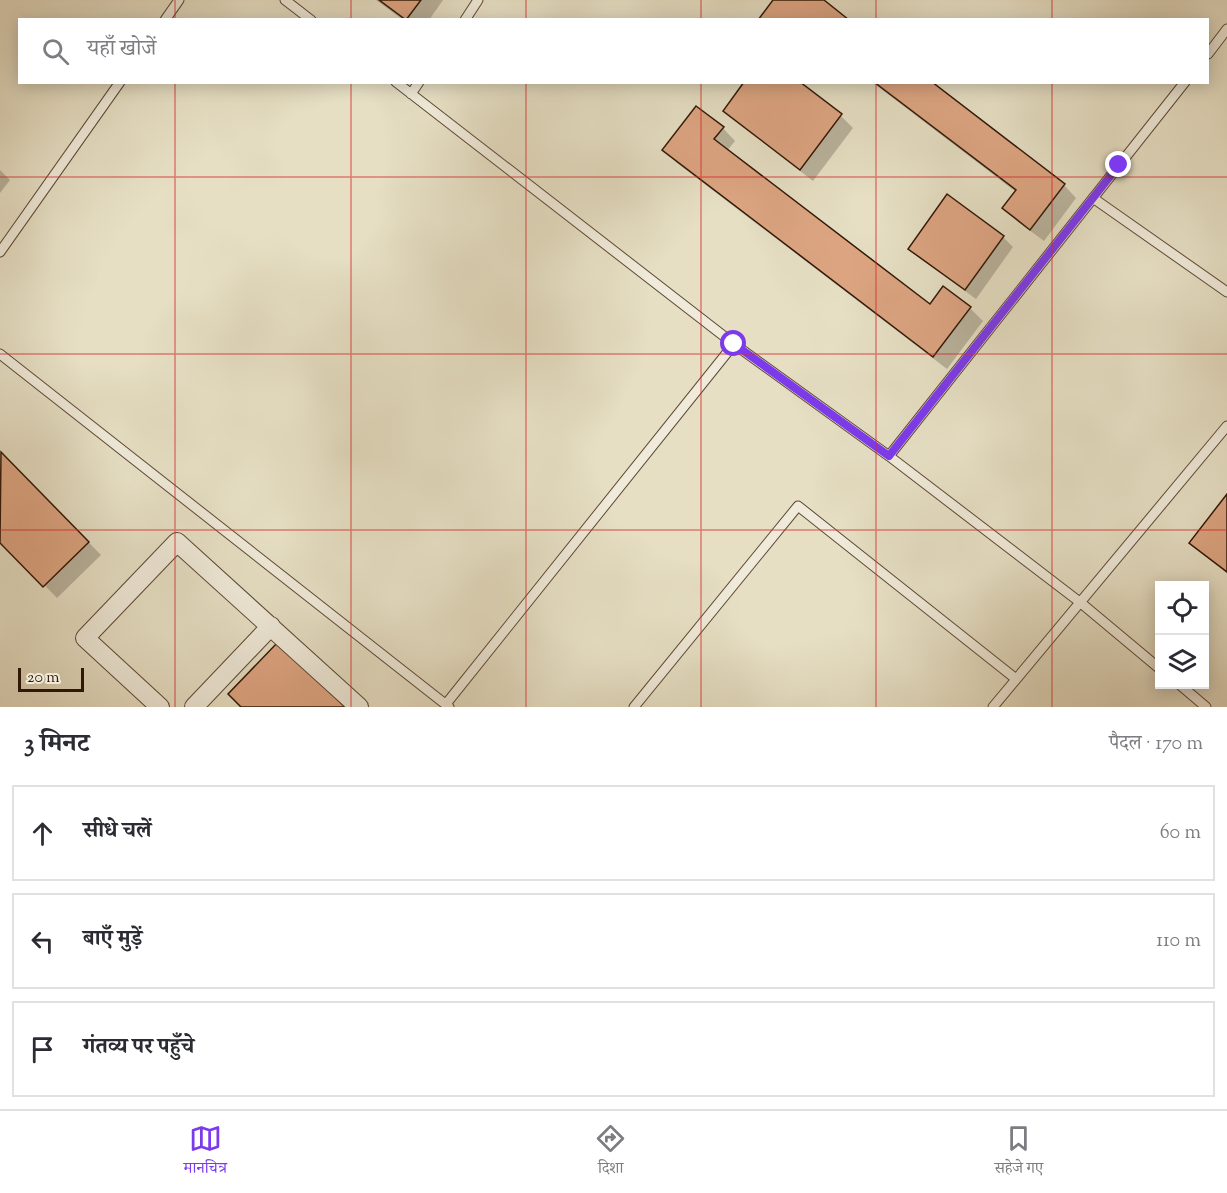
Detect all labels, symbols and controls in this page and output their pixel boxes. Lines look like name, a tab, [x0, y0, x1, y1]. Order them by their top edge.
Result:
search box	[18, 18, 1209, 84]
text: यहाँ खोजें	[87, 34, 156, 66]
icon: search	[39, 35, 72, 68]
route end	[1105, 151, 1131, 177]
route start	[720, 330, 746, 356]
map controls	[1155, 581, 1209, 689]
button: locate	[1155, 581, 1209, 635]
button: layers	[1155, 635, 1209, 689]
scale bar	[18, 665, 84, 692]
text: 20 m	[27, 667, 60, 690]
text: 3 मिनट	[24, 726, 89, 763]
text: पैदल · 170 m	[1109, 730, 1203, 759]
text: सीधे चलें	[83, 816, 152, 848]
icon: ahead	[26, 817, 59, 850]
text: 60 m	[1160, 819, 1201, 848]
text: बाएँ मुड़ें	[83, 924, 142, 956]
icon: left	[26, 925, 59, 958]
text: 110 m	[1156, 927, 1201, 956]
text: गंतव्य पर पहुँचे	[83, 1032, 194, 1064]
icon: arrive	[26, 1033, 59, 1066]
tab: मानचित्र	[184, 1122, 227, 1183]
tab: दिशा	[594, 1122, 627, 1183]
tab: सहेजे गए	[994, 1122, 1043, 1183]

